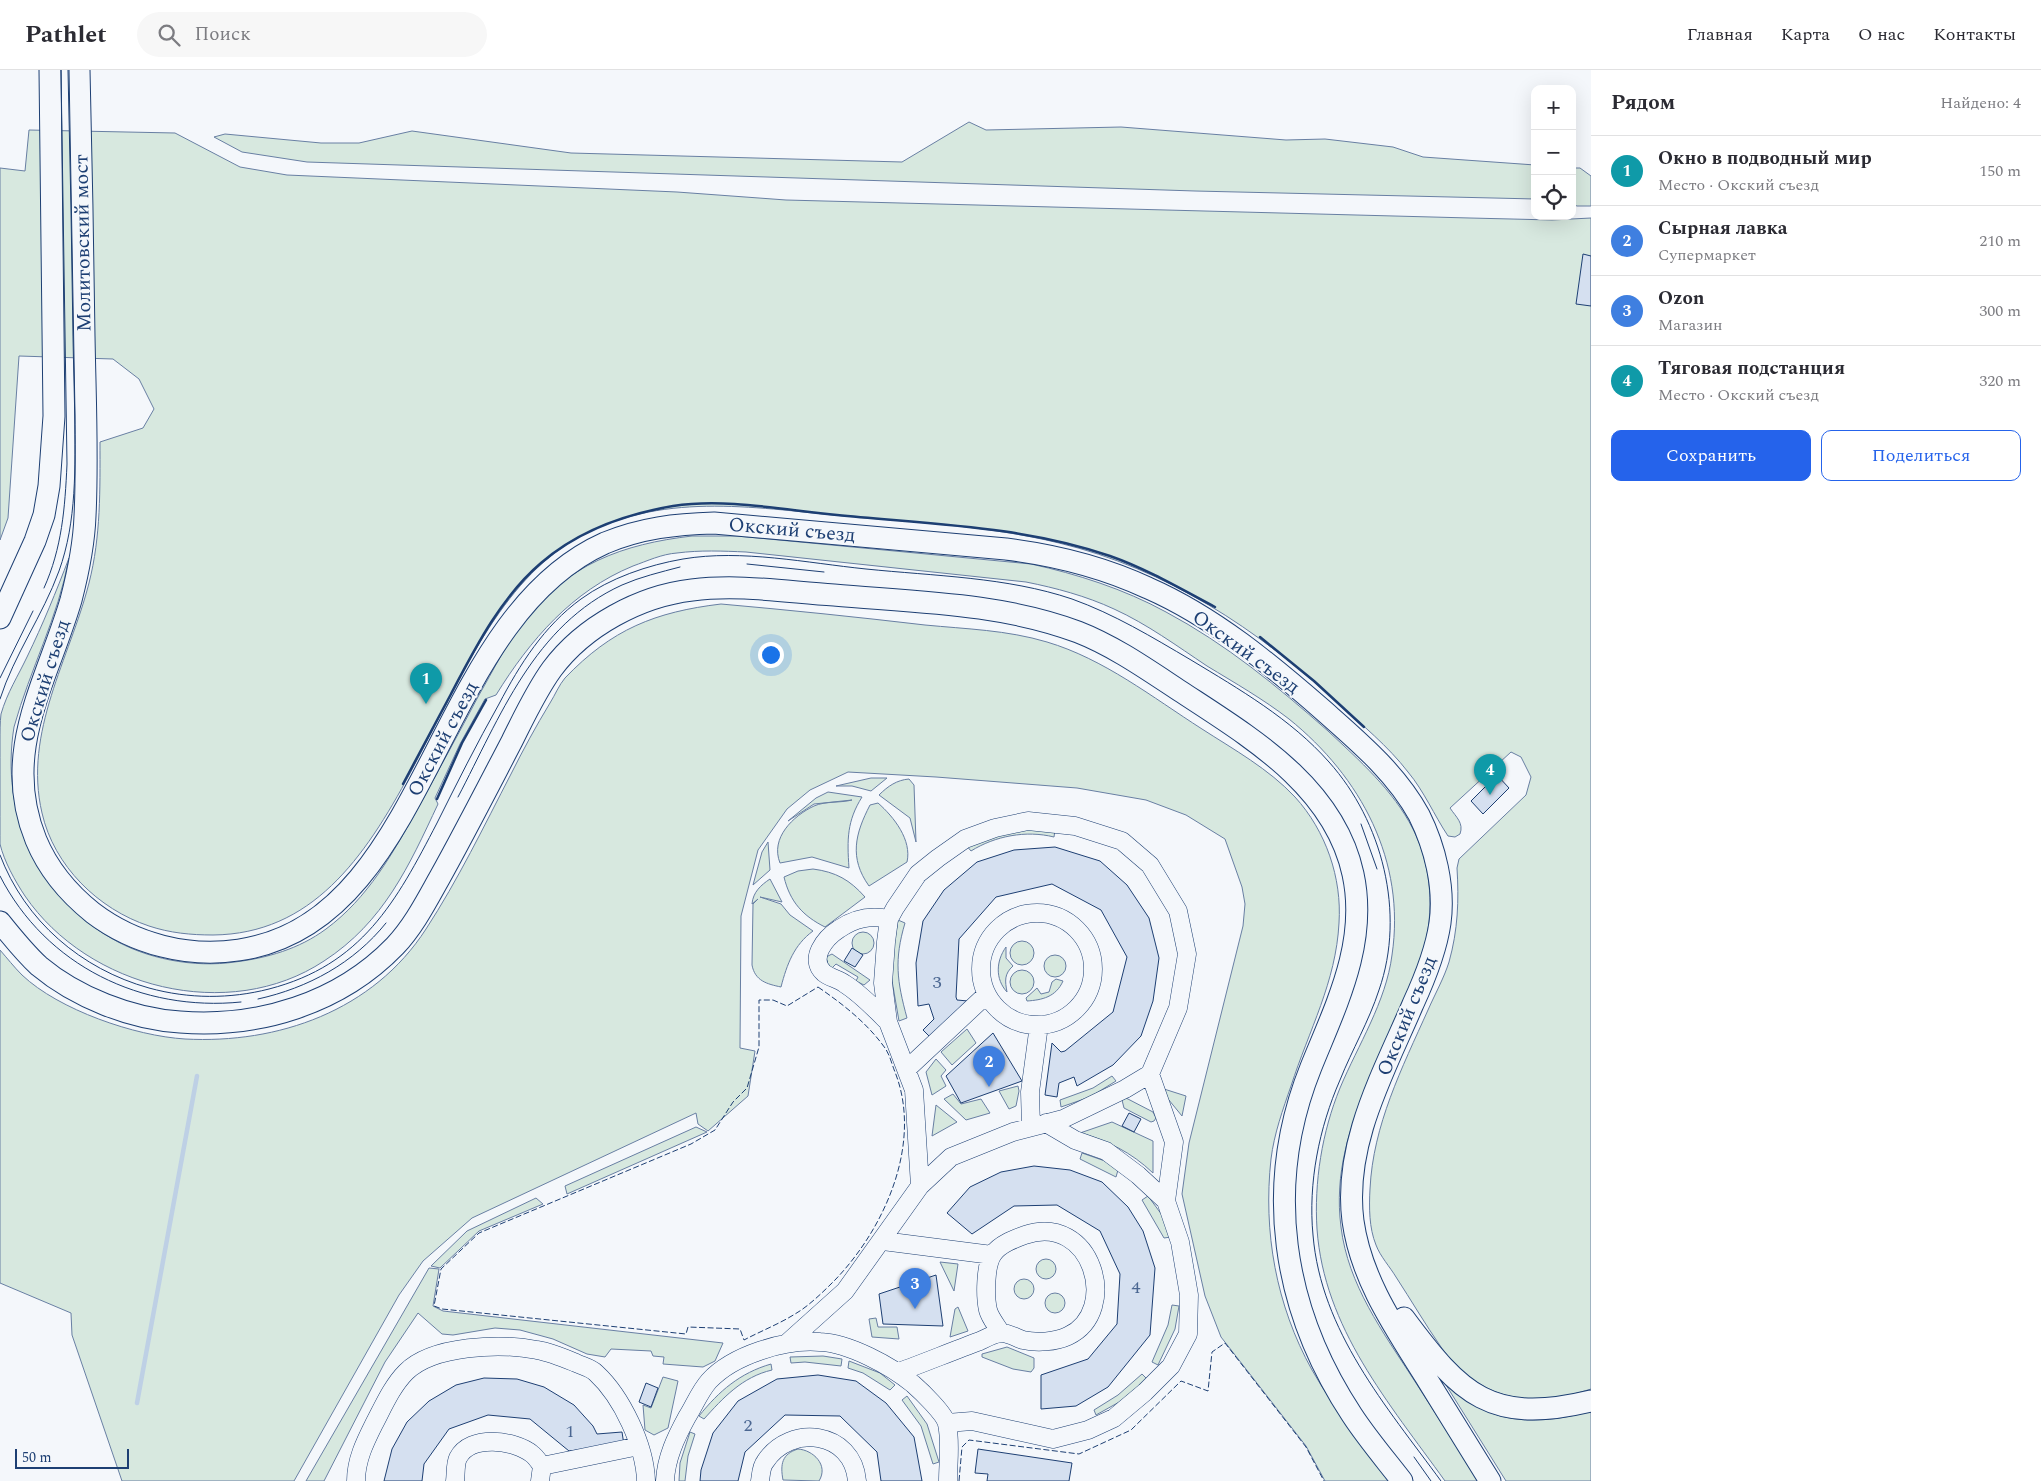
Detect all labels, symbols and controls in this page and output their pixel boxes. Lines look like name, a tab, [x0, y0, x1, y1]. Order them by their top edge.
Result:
search box	[137, 12, 487, 57]
text: Pathlet	[25, 17, 107, 53]
text: Поиск	[195, 20, 251, 49]
icon: search	[155, 21, 183, 49]
text: Главная	[1687, 21, 1753, 48]
text: Карта	[1781, 21, 1830, 48]
text: О нас	[1858, 21, 1905, 48]
text: Контакты	[1933, 21, 2016, 48]
map controls	[1531, 85, 1576, 220]
button: +	[1531, 85, 1576, 130]
text: Рядом	[1611, 87, 1675, 119]
text: Найдено: 4	[1940, 91, 2021, 115]
button: −	[1531, 130, 1576, 175]
text: Окно в подводный мир	[1658, 144, 1872, 173]
street label: Молитовский мост	[66, 154, 100, 332]
text: 1	[1623, 159, 1631, 183]
text: 150 m	[1979, 159, 2021, 183]
text: Место · Окский съезд	[1658, 173, 1819, 197]
button: locate	[1531, 175, 1576, 220]
text: Сырная лавка	[1658, 214, 1788, 243]
text: 2	[1623, 229, 1631, 253]
text: 210 m	[1979, 229, 2021, 253]
text: Супермаркет	[1658, 243, 1756, 267]
text: Ozon	[1658, 284, 1705, 313]
text: 3	[1623, 299, 1631, 323]
text: 300 m	[1979, 299, 2021, 323]
text: Магазин	[1658, 313, 1722, 337]
text: Тяговая подстанция	[1658, 354, 1845, 383]
text: 4	[1623, 369, 1631, 393]
text: 320 m	[1979, 369, 2021, 393]
text: Место · Окский съезд	[1658, 383, 1819, 407]
button: Сохранить	[1611, 430, 1811, 481]
button: Поделиться	[1821, 430, 2021, 481]
street label: Окский съезд	[727, 510, 857, 550]
street label: Окский съезд	[1186, 602, 1306, 702]
street label: Окский съезд	[12, 616, 78, 746]
your location	[758, 642, 784, 668]
pin: 1	[410, 663, 442, 704]
street label: Окский съезд	[400, 676, 486, 802]
pin: 4	[1474, 754, 1506, 795]
street label: Окский съезд	[1369, 951, 1445, 1081]
house number: 3	[933, 969, 942, 996]
pin: 2	[973, 1046, 1005, 1087]
pin: 3	[899, 1268, 931, 1309]
house number: 4	[1132, 1274, 1141, 1301]
house number: 2	[744, 1412, 753, 1439]
house number: 1	[566, 1418, 575, 1445]
scale bar	[15, 1446, 129, 1469]
text: 50 m	[22, 1447, 52, 1468]

